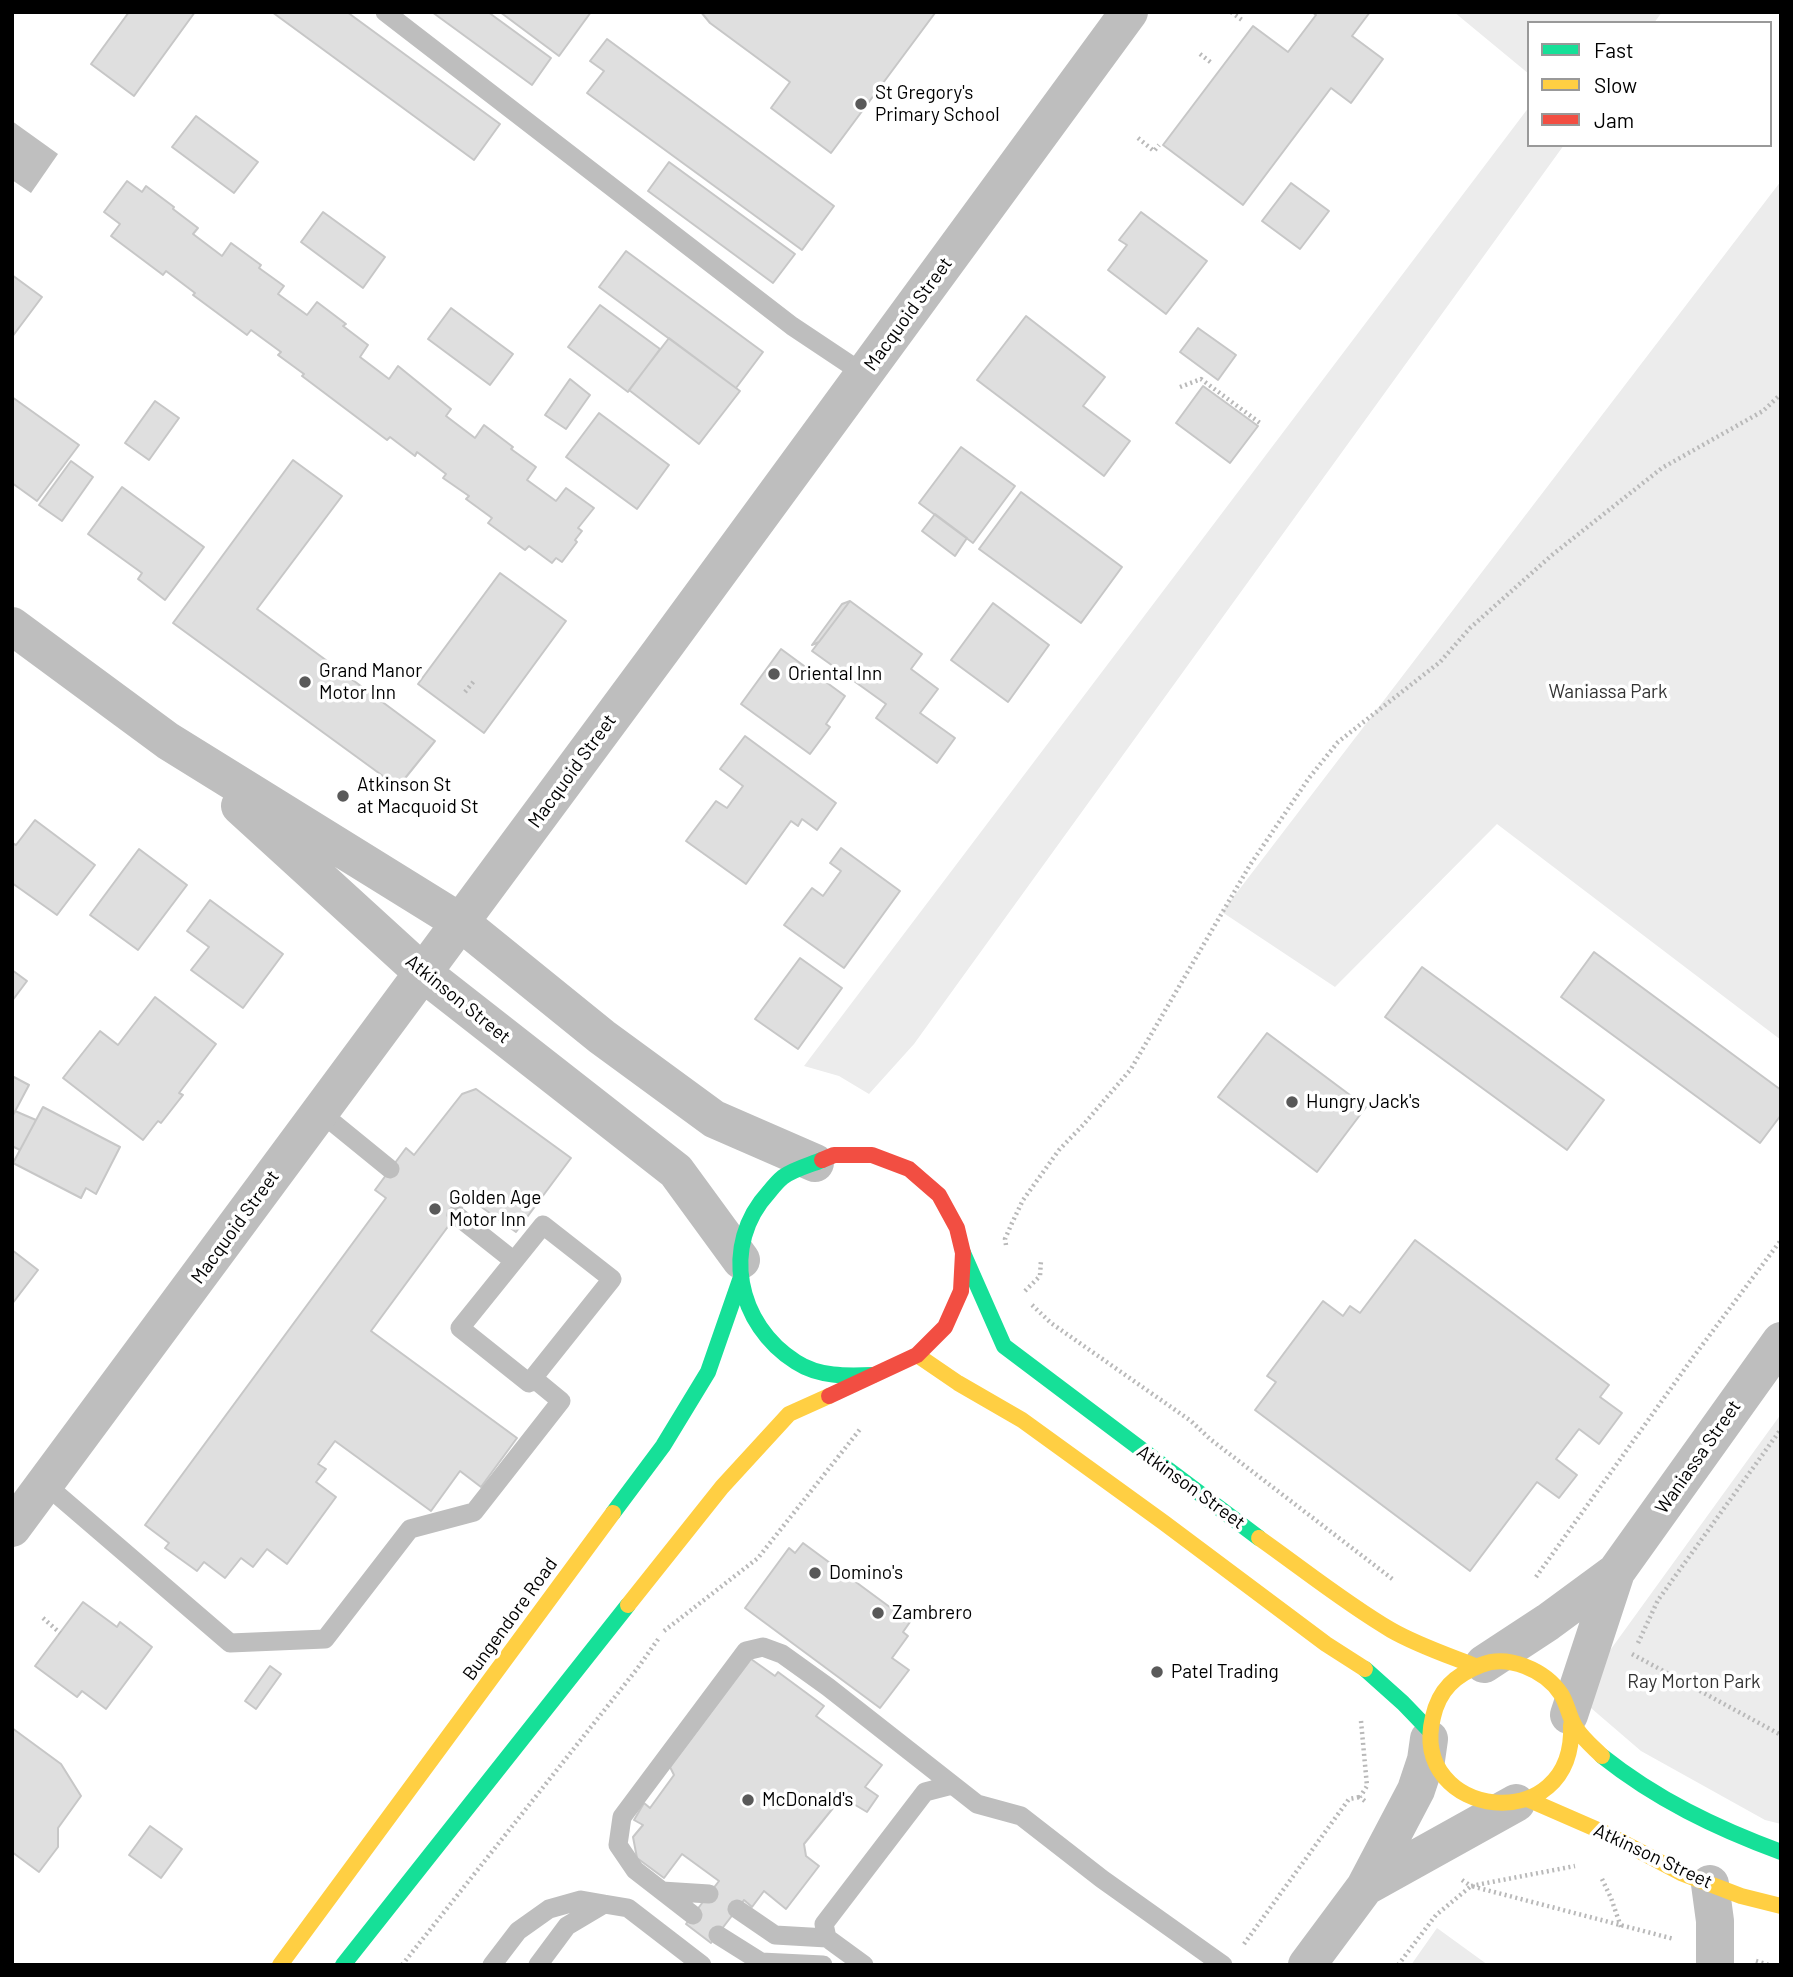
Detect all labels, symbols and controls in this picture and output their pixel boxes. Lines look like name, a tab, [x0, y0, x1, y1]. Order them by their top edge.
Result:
legend	[1527, 21, 1772, 147]
text: Fast	[1594, 37, 1634, 62]
text: Slow	[1594, 72, 1637, 97]
place label: St Gregory's Primary School	[875, 82, 1000, 126]
marker: St Gregory's Primary School	[853, 96, 869, 112]
text: Jam	[1594, 107, 1634, 132]
street label: Macquoid Street	[859, 253, 957, 375]
place label: Grand Manor Motor Inn	[319, 660, 422, 704]
place label: Oriental Inn	[788, 663, 882, 685]
marker: Oriental Inn	[766, 666, 782, 682]
marker: Grand Manor Motor Inn	[297, 674, 313, 690]
park label: Waniassa Park	[1548, 681, 1668, 703]
street label: Macquoid Street	[523, 710, 621, 832]
place label: Atkinson St at Macquoid St	[357, 774, 479, 818]
marker: Atkinson St at Macquoid St	[335, 788, 351, 804]
street label: Atkinson Street	[401, 950, 515, 1048]
place label: Hungry Jack's	[1306, 1091, 1420, 1113]
marker: Hungry Jack's	[1284, 1094, 1300, 1110]
street label: Macquoid Street	[186, 1166, 284, 1288]
place label: Golden Age Motor Inn	[449, 1187, 541, 1231]
marker: Golden Age Motor Inn	[427, 1201, 443, 1217]
street label: Waniassa Street	[1650, 1396, 1746, 1518]
street label: Atkinson Street	[1132, 1440, 1250, 1534]
street label: Bungendore Road	[458, 1553, 562, 1685]
place label: Domino's	[829, 1562, 903, 1584]
marker: Domino's	[807, 1565, 823, 1581]
place label: Zambrero	[892, 1602, 972, 1624]
marker: Zambrero	[870, 1605, 886, 1621]
place label: Patel Trading	[1171, 1661, 1279, 1683]
marker: Patel Trading	[1149, 1664, 1165, 1680]
park label: Ray Morton Park	[1627, 1671, 1761, 1693]
place label: McDonald's	[762, 1789, 853, 1811]
marker: McDonald's	[740, 1792, 756, 1808]
street label: Atkinson Street	[1590, 1819, 1716, 1893]

